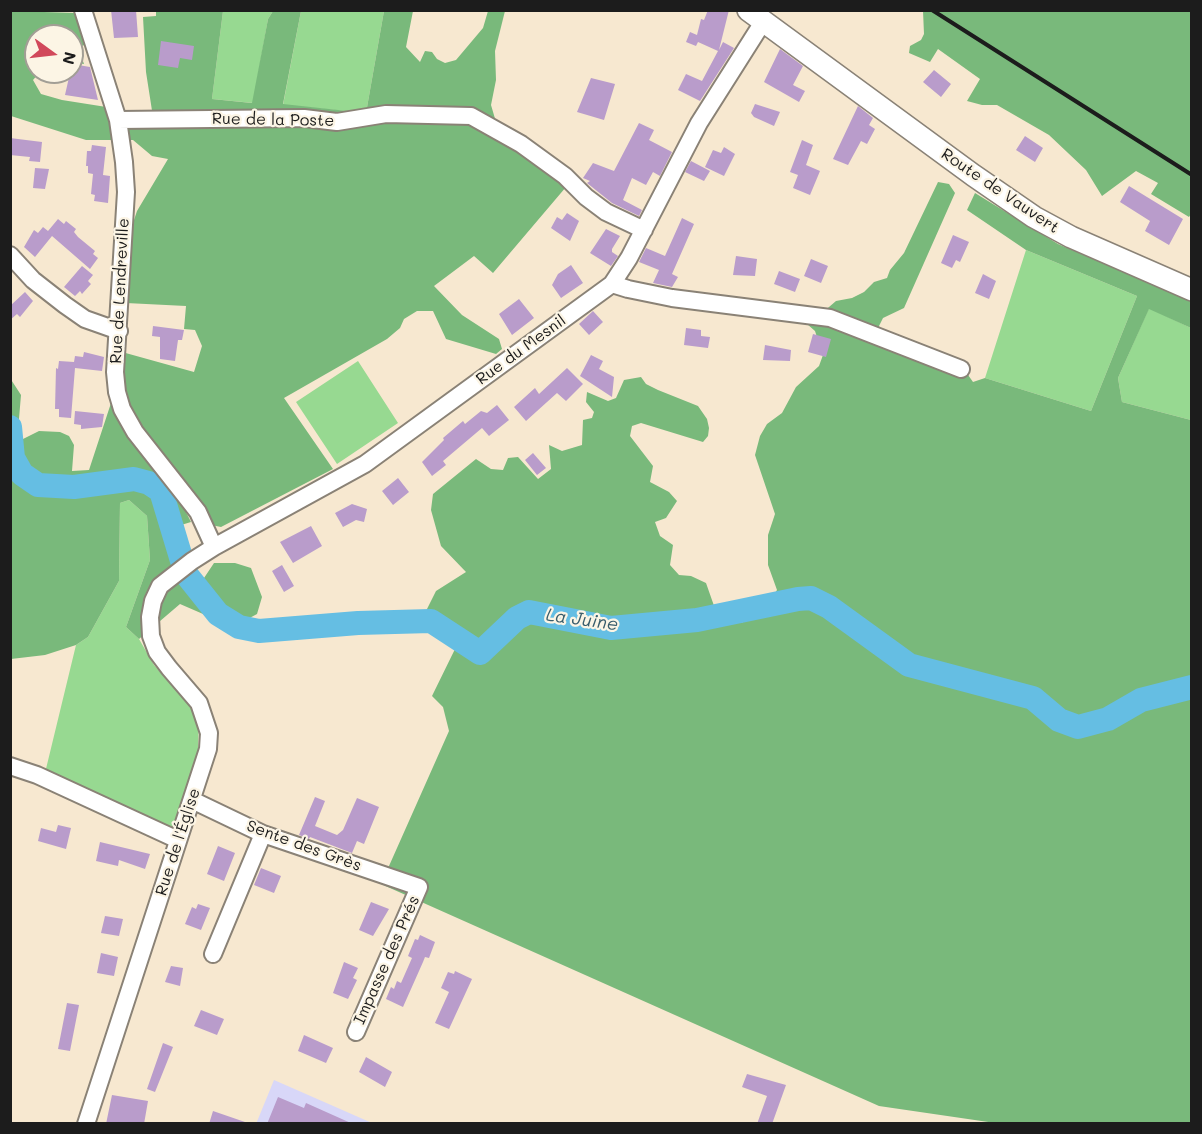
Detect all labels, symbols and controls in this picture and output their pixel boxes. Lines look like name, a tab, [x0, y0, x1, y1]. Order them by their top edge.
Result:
north arrow	[24, 24, 84, 84]
text: N	[58, 50, 82, 67]
street label: Rue de la Poste	[212, 109, 334, 131]
street label: Route de Vauvert	[937, 144, 1063, 238]
street label: Rue de Lendreville	[107, 218, 133, 364]
street label: Rue du Mesnil	[472, 311, 570, 389]
water label: La Juine	[544, 604, 620, 636]
street label: Rue de l'Église	[152, 786, 204, 898]
street label: Sente des Grès	[244, 816, 364, 876]
street label: Impasse des Prés	[350, 893, 424, 1027]

